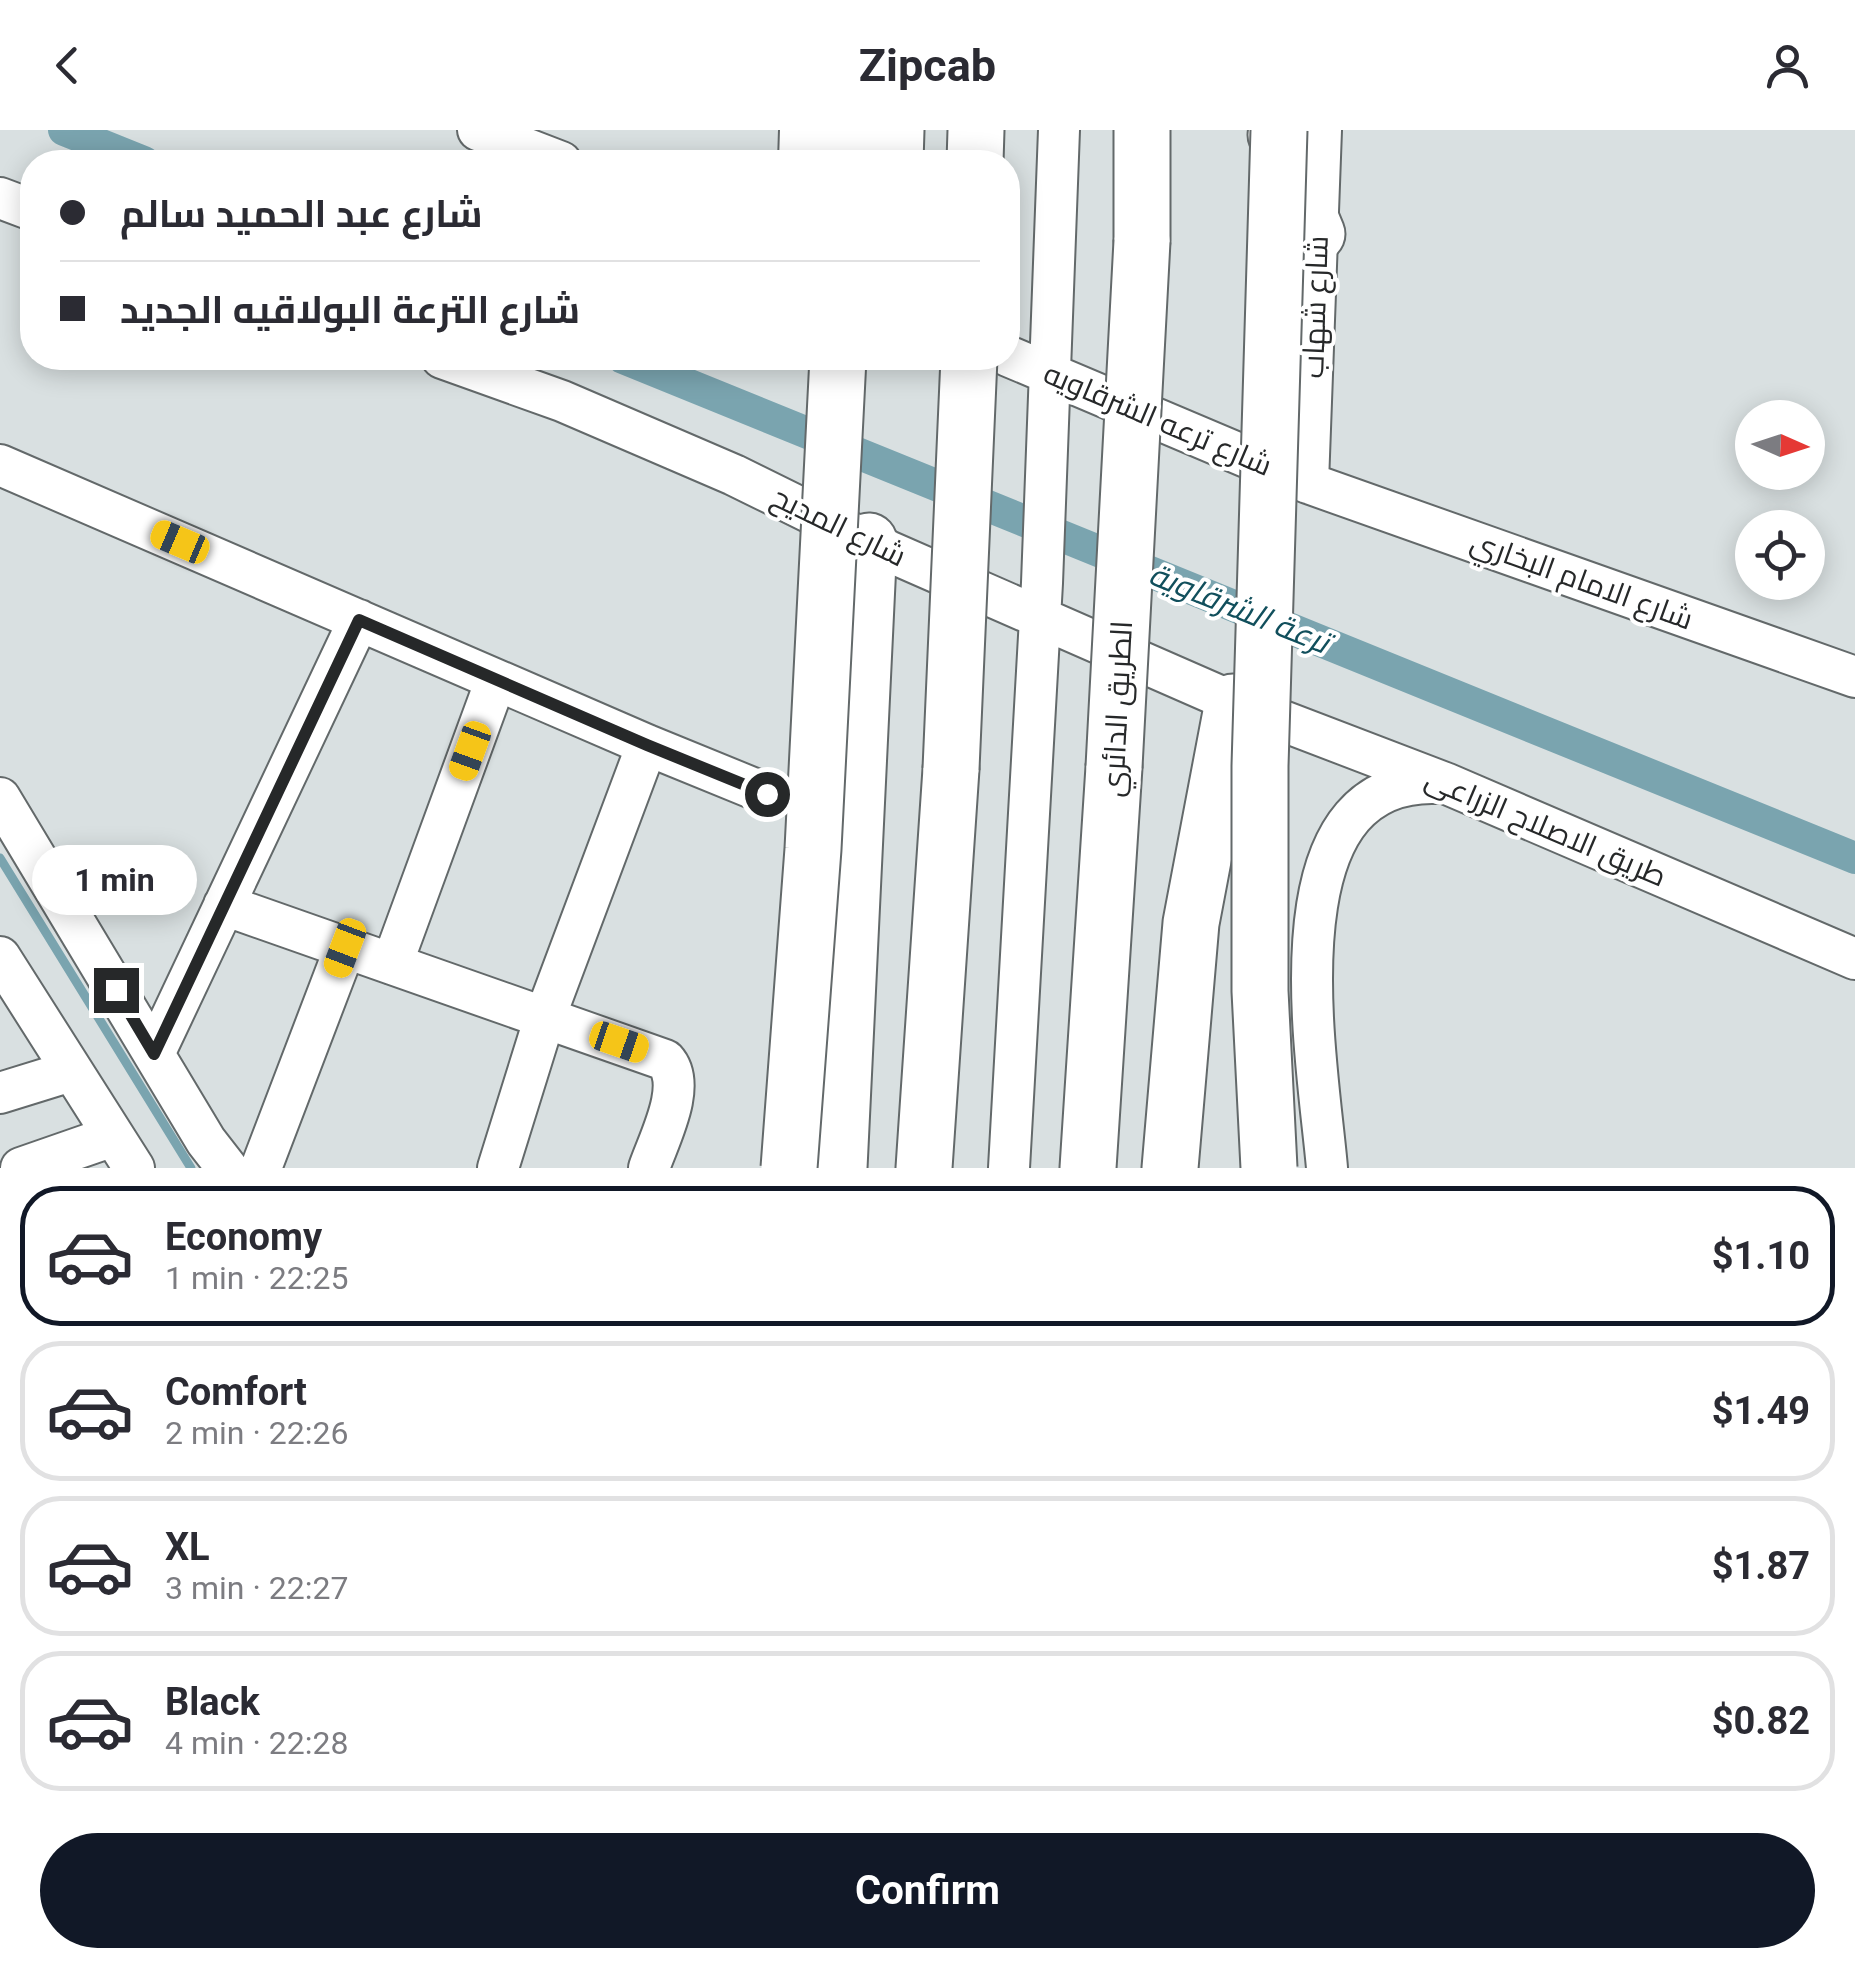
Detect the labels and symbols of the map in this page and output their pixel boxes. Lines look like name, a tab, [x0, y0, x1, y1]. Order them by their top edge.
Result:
street label: شارع شهاب	[1295, 235, 1338, 379]
street label: شارع ترعه الشرقاويه	[1037, 355, 1277, 486]
north arrow	[1735, 400, 1825, 490]
street label: شارع المديح	[765, 478, 912, 576]
car	[147, 516, 213, 568]
street label: شارع الامام البخاري	[1464, 524, 1698, 642]
water label: ترعة الشرقاوية	[1143, 555, 1340, 663]
street label: الطريق الدائري	[1095, 620, 1145, 799]
car	[446, 718, 494, 784]
street label: طريق الاصلاح الزراعى	[1419, 760, 1672, 896]
route start	[745, 772, 790, 817]
callout: 1 min	[34, 845, 198, 915]
car	[320, 915, 370, 981]
route end	[94, 968, 139, 1013]
car	[586, 1018, 652, 1066]

